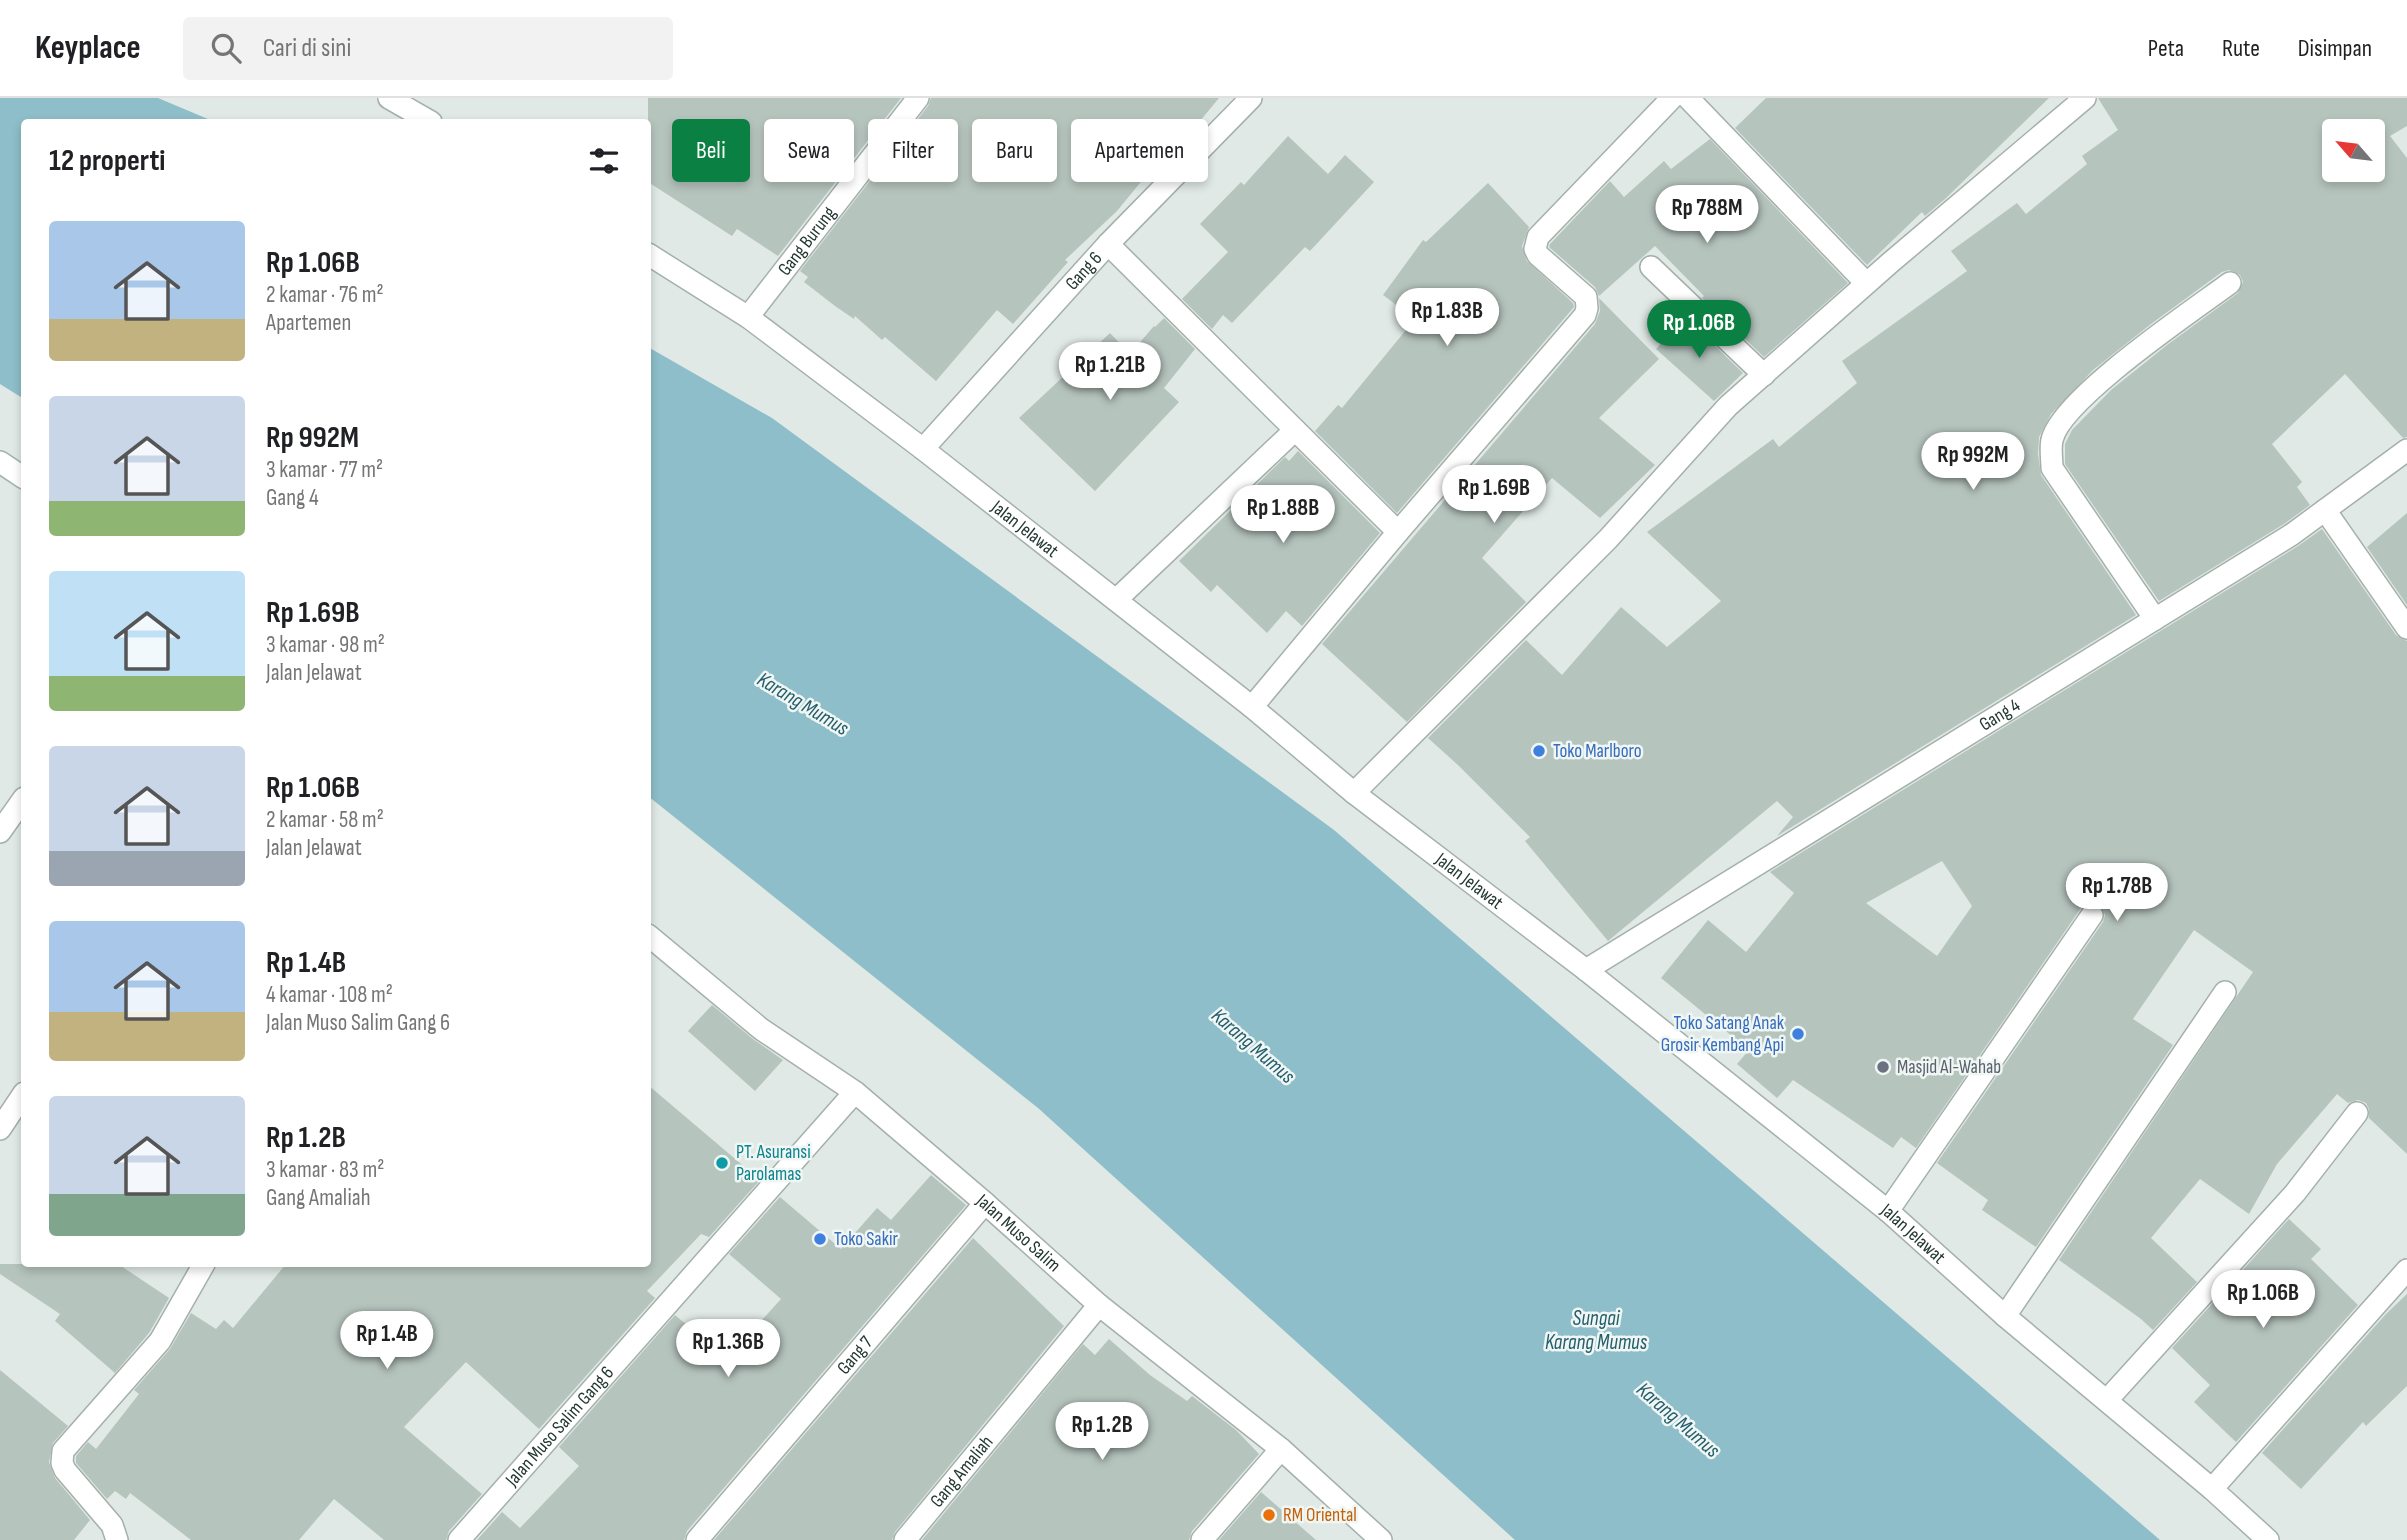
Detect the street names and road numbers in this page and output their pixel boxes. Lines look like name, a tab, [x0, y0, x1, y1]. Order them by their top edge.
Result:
street label: Gang Burung	[773, 202, 841, 280]
street label: Gang 6	[1061, 247, 1107, 295]
street label: Jalan Jelawat	[986, 495, 1063, 563]
street label: Gang 4	[1975, 694, 2024, 736]
street label: Jalan Jelawat	[1430, 847, 1508, 914]
street label: Jalan Muso Salim	[971, 1189, 1065, 1277]
street label: Jalan Jelawat	[1876, 1198, 1951, 1269]
street label: Gang 7	[832, 1331, 878, 1379]
street label: Jalan Muso Salim Gang 6	[500, 1361, 619, 1492]
street label: Gang Amaliah	[925, 1431, 998, 1512]

